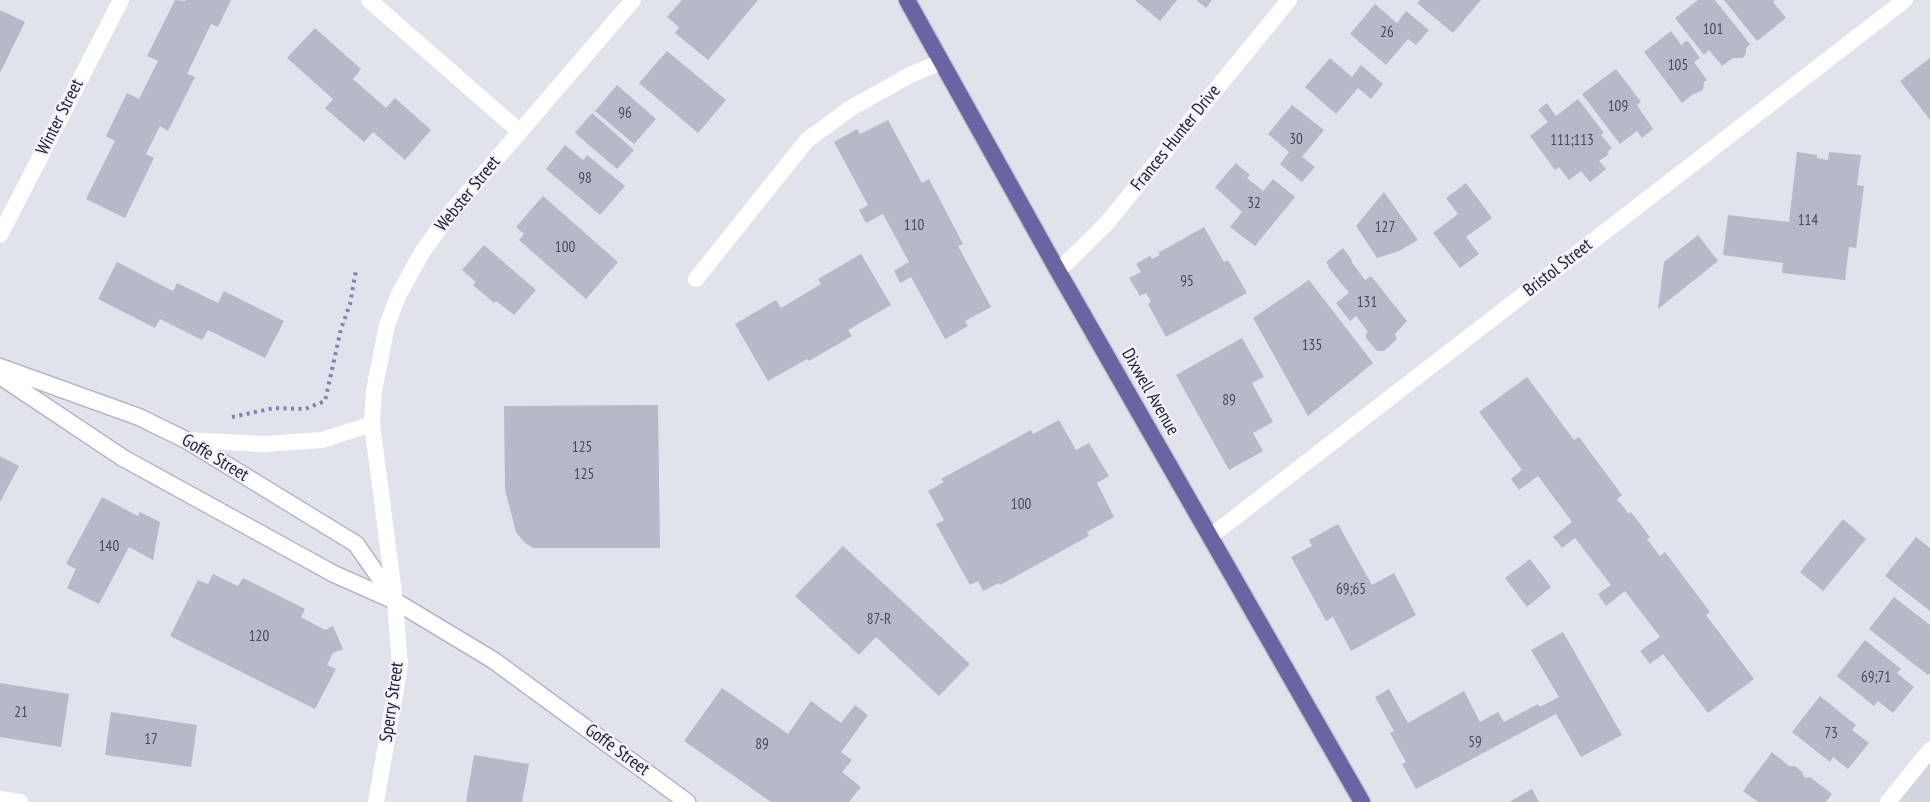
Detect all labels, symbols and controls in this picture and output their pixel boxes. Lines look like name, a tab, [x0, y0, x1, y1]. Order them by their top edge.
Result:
house number: 101	[1703, 21, 1723, 39]
house number: 26	[1380, 24, 1394, 42]
house number: 105	[1668, 57, 1688, 75]
street label: Winter Street	[32, 75, 88, 159]
street label: Frances Hunter Drive	[1127, 81, 1225, 195]
house number: 109	[1608, 98, 1628, 116]
house number: 96	[618, 105, 632, 123]
house number: 30	[1289, 131, 1303, 149]
house number: 111;113	[1550, 132, 1594, 150]
street label: Webster Street	[431, 152, 505, 236]
house number: 98	[578, 170, 592, 188]
house number: 32	[1247, 195, 1261, 213]
house number: 114	[1798, 212, 1818, 230]
house number: 110	[904, 217, 924, 235]
house number: 127	[1375, 219, 1395, 237]
street label: Bristol Street	[1519, 234, 1597, 302]
house number: 100	[555, 239, 575, 257]
house number: 95	[1180, 273, 1194, 291]
house number: 131	[1357, 294, 1377, 312]
house number: 135	[1302, 337, 1322, 355]
street label: Dixwell Avenue	[1117, 345, 1183, 439]
house number: 89	[1222, 392, 1236, 410]
street label: Goffe Street	[178, 430, 252, 486]
house number: 125	[572, 439, 592, 457]
house number: 125	[574, 466, 594, 484]
house number: 100	[1011, 496, 1031, 514]
house number: 140	[99, 538, 119, 556]
house number: 69;65	[1336, 581, 1366, 599]
house number: 87-R	[867, 611, 891, 629]
house number: 120	[249, 628, 269, 646]
street label: Sperry Street	[376, 661, 408, 743]
house number: 69;71	[1861, 669, 1891, 687]
house number: 21	[14, 704, 28, 722]
street label: Goffe Street	[581, 719, 653, 781]
house number: 73	[1824, 725, 1838, 743]
house number: 17	[144, 731, 158, 749]
house number: 59	[1468, 734, 1482, 752]
house number: 89	[755, 736, 769, 754]

